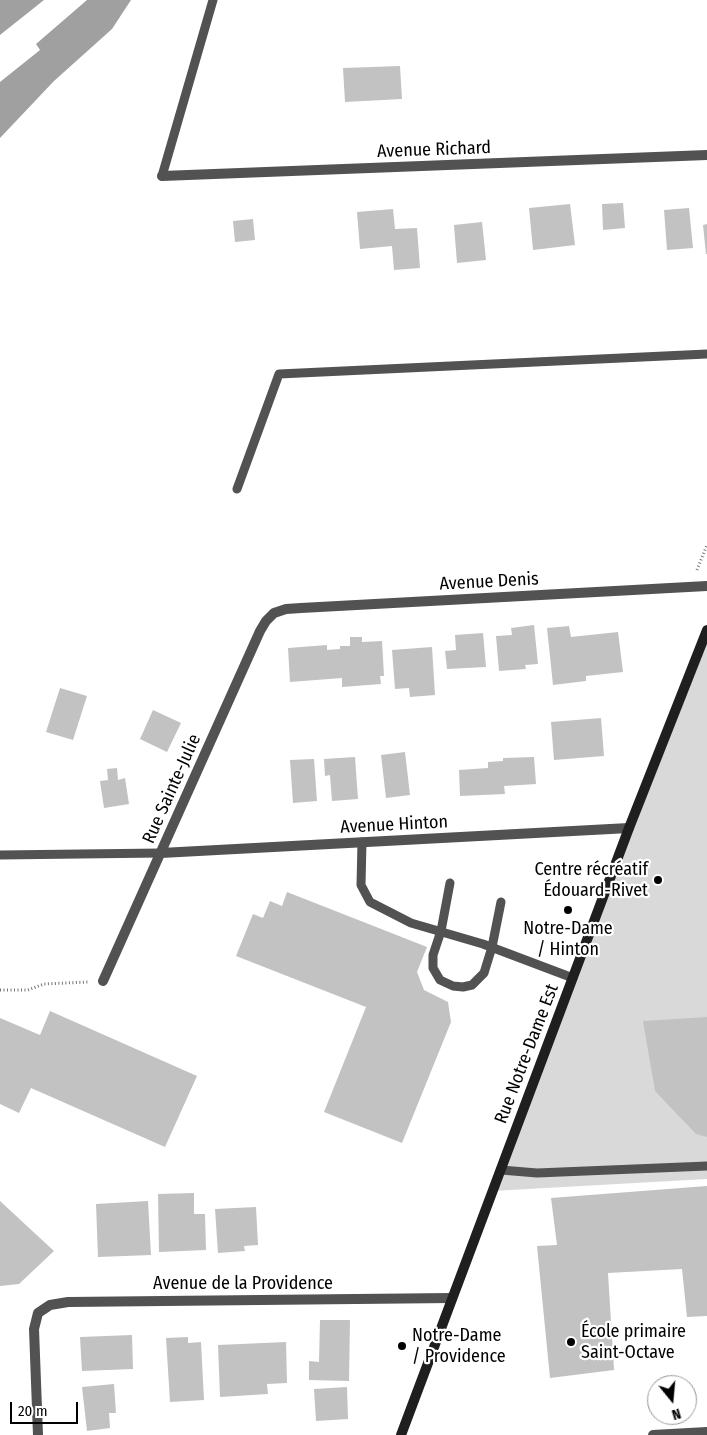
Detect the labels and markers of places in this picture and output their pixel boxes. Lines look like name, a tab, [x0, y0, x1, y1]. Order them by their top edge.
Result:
place label: Centre récréatif Édouard-Rivet	[534, 859, 648, 902]
marker: Centre récréatif Édouard-Rivet	[652, 874, 664, 886]
marker: Notre-Dame / Hinton	[562, 904, 574, 916]
place label: Notre-Dame / Hinton	[523, 918, 613, 961]
place label: École primaire Saint-Octave	[581, 1321, 686, 1364]
place label: Notre-Dame / Providence	[412, 1325, 506, 1368]
marker: École primaire Saint-Octave	[565, 1336, 577, 1348]
marker: Notre-Dame / Providence	[396, 1340, 408, 1352]

